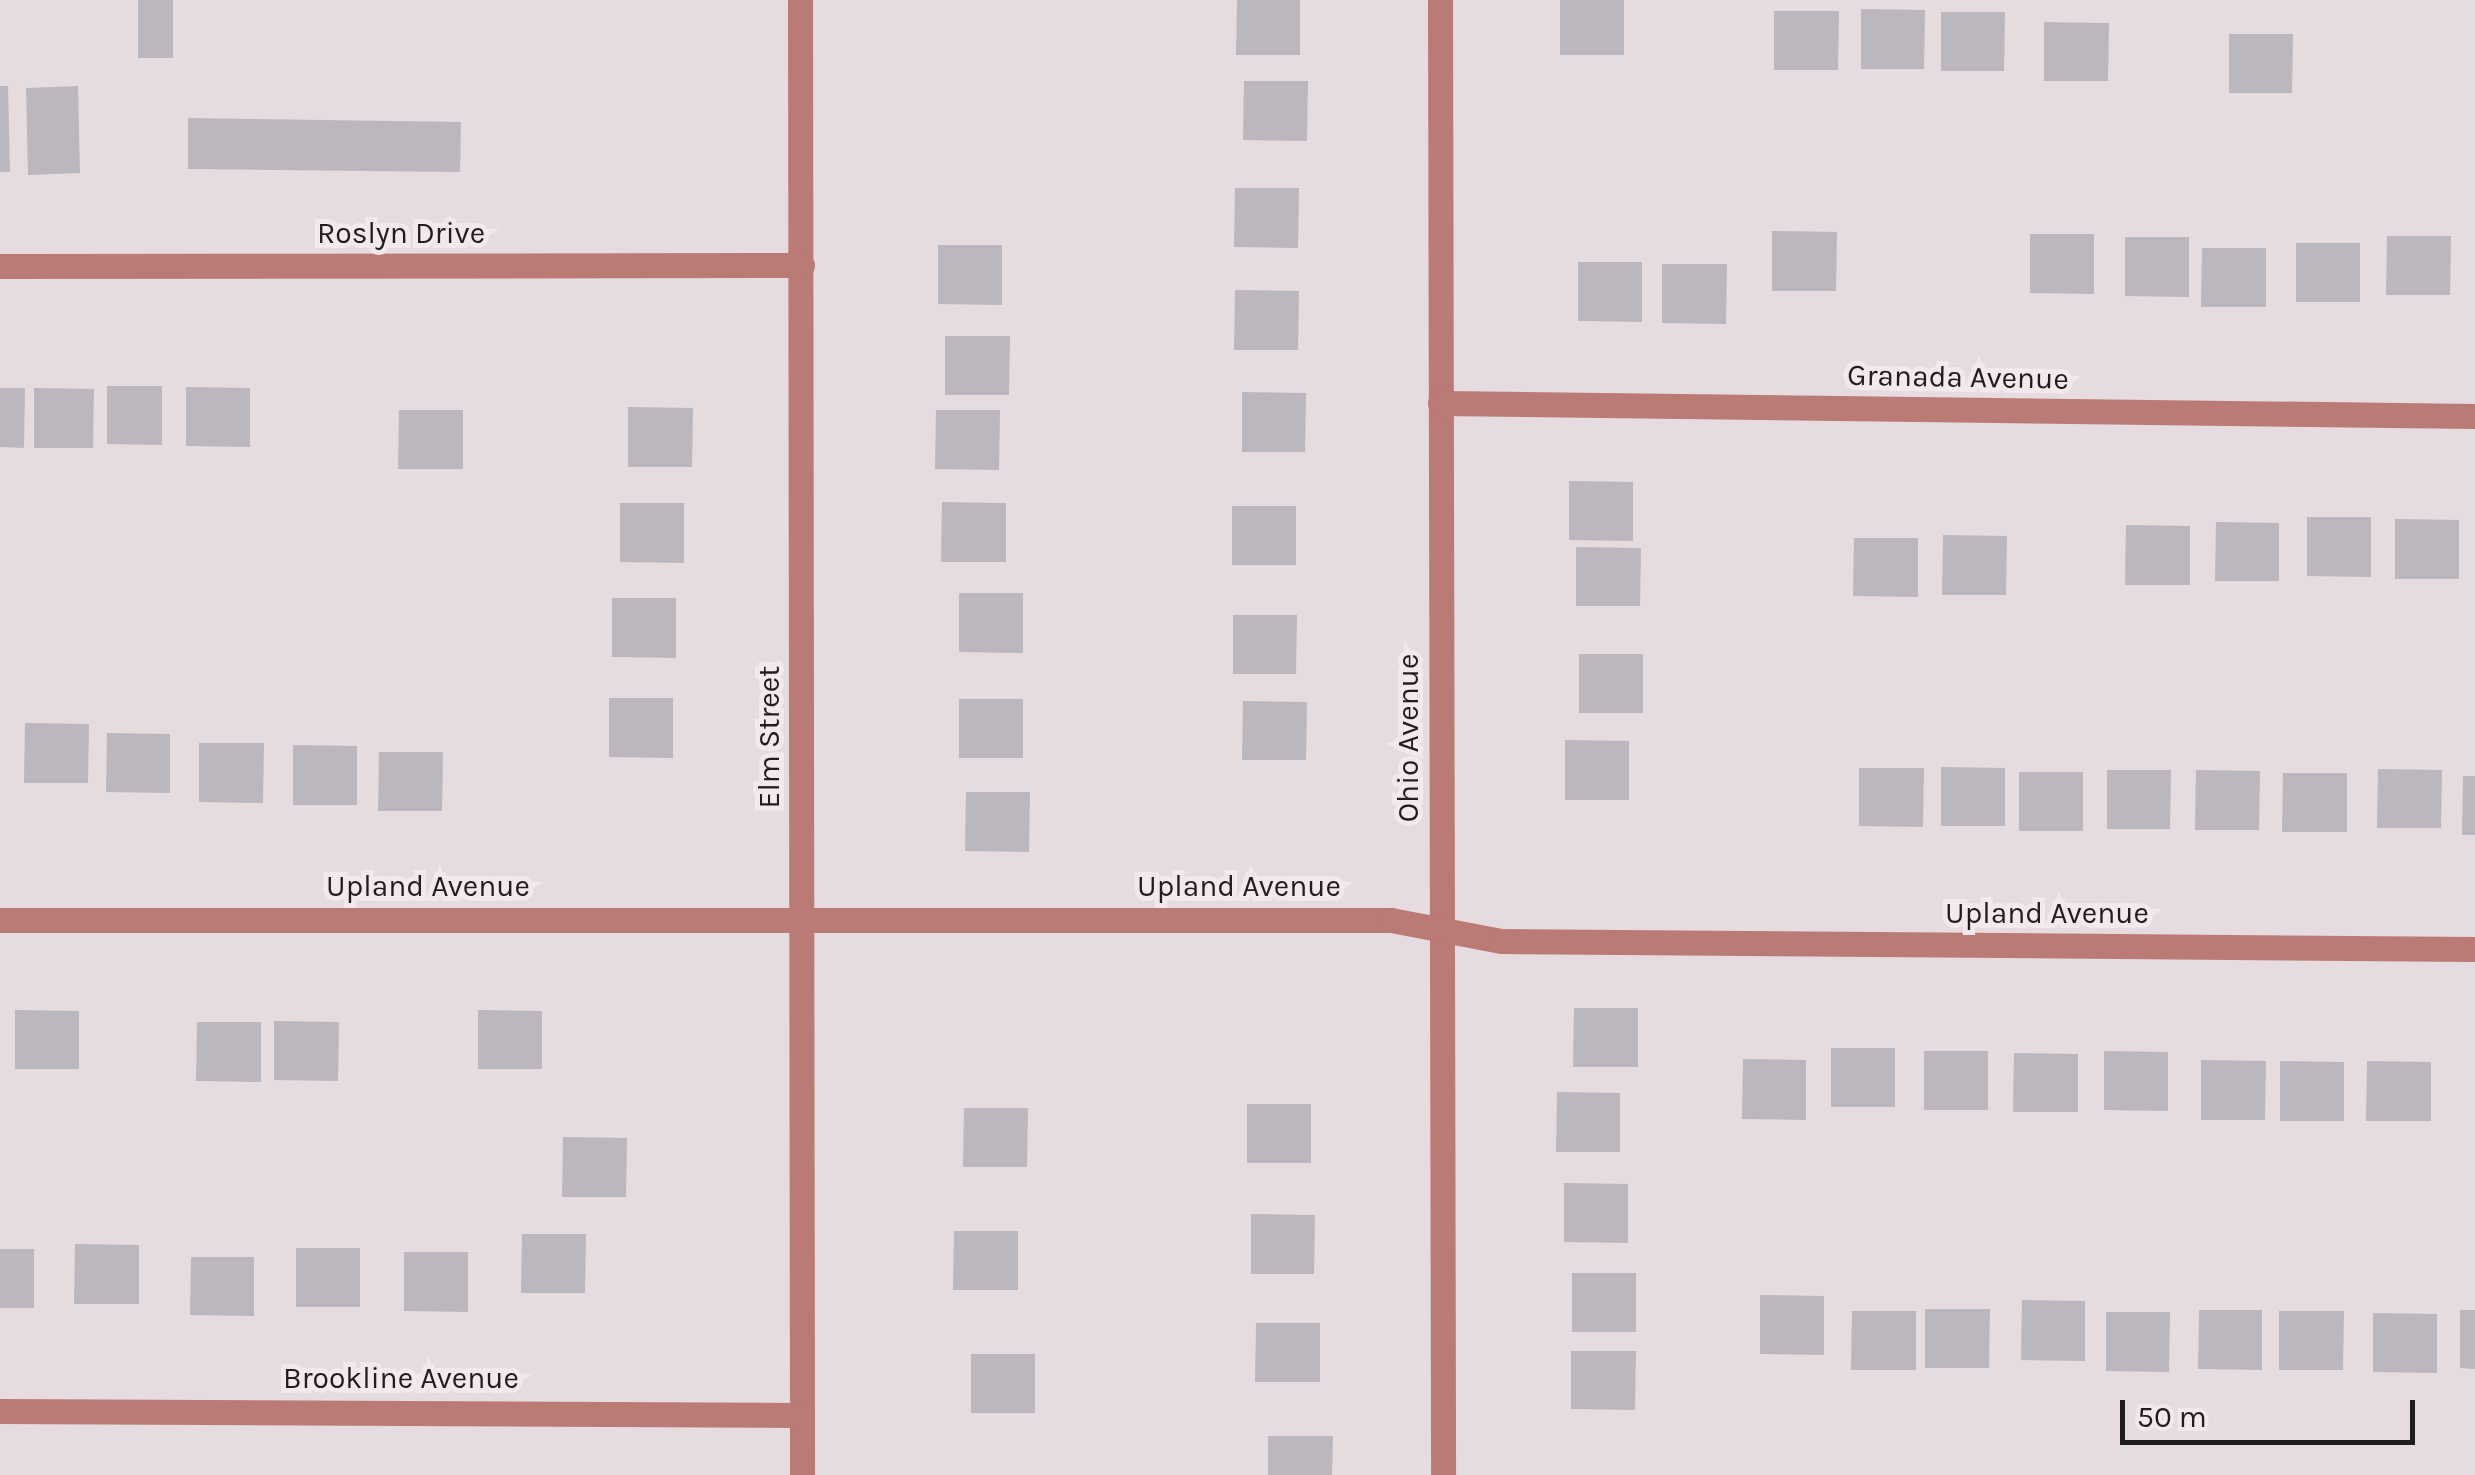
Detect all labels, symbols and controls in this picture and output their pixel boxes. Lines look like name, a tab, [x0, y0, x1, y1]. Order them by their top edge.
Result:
street label: Roslyn Drive	[317, 215, 485, 251]
street label: Granada Avenue	[1847, 357, 2069, 397]
street label: Ohio Avenue	[1390, 654, 1426, 822]
street label: Elm Street	[751, 666, 787, 808]
street label: Upland Avenue	[326, 868, 530, 904]
street label: Upland Avenue	[1137, 868, 1341, 904]
street label: Upland Avenue	[1945, 895, 2149, 931]
street label: Brookline Avenue	[283, 1360, 519, 1396]
scale bar	[2125, 1380, 2420, 1442]
text: 50 m	[2137, 1399, 2207, 1435]

